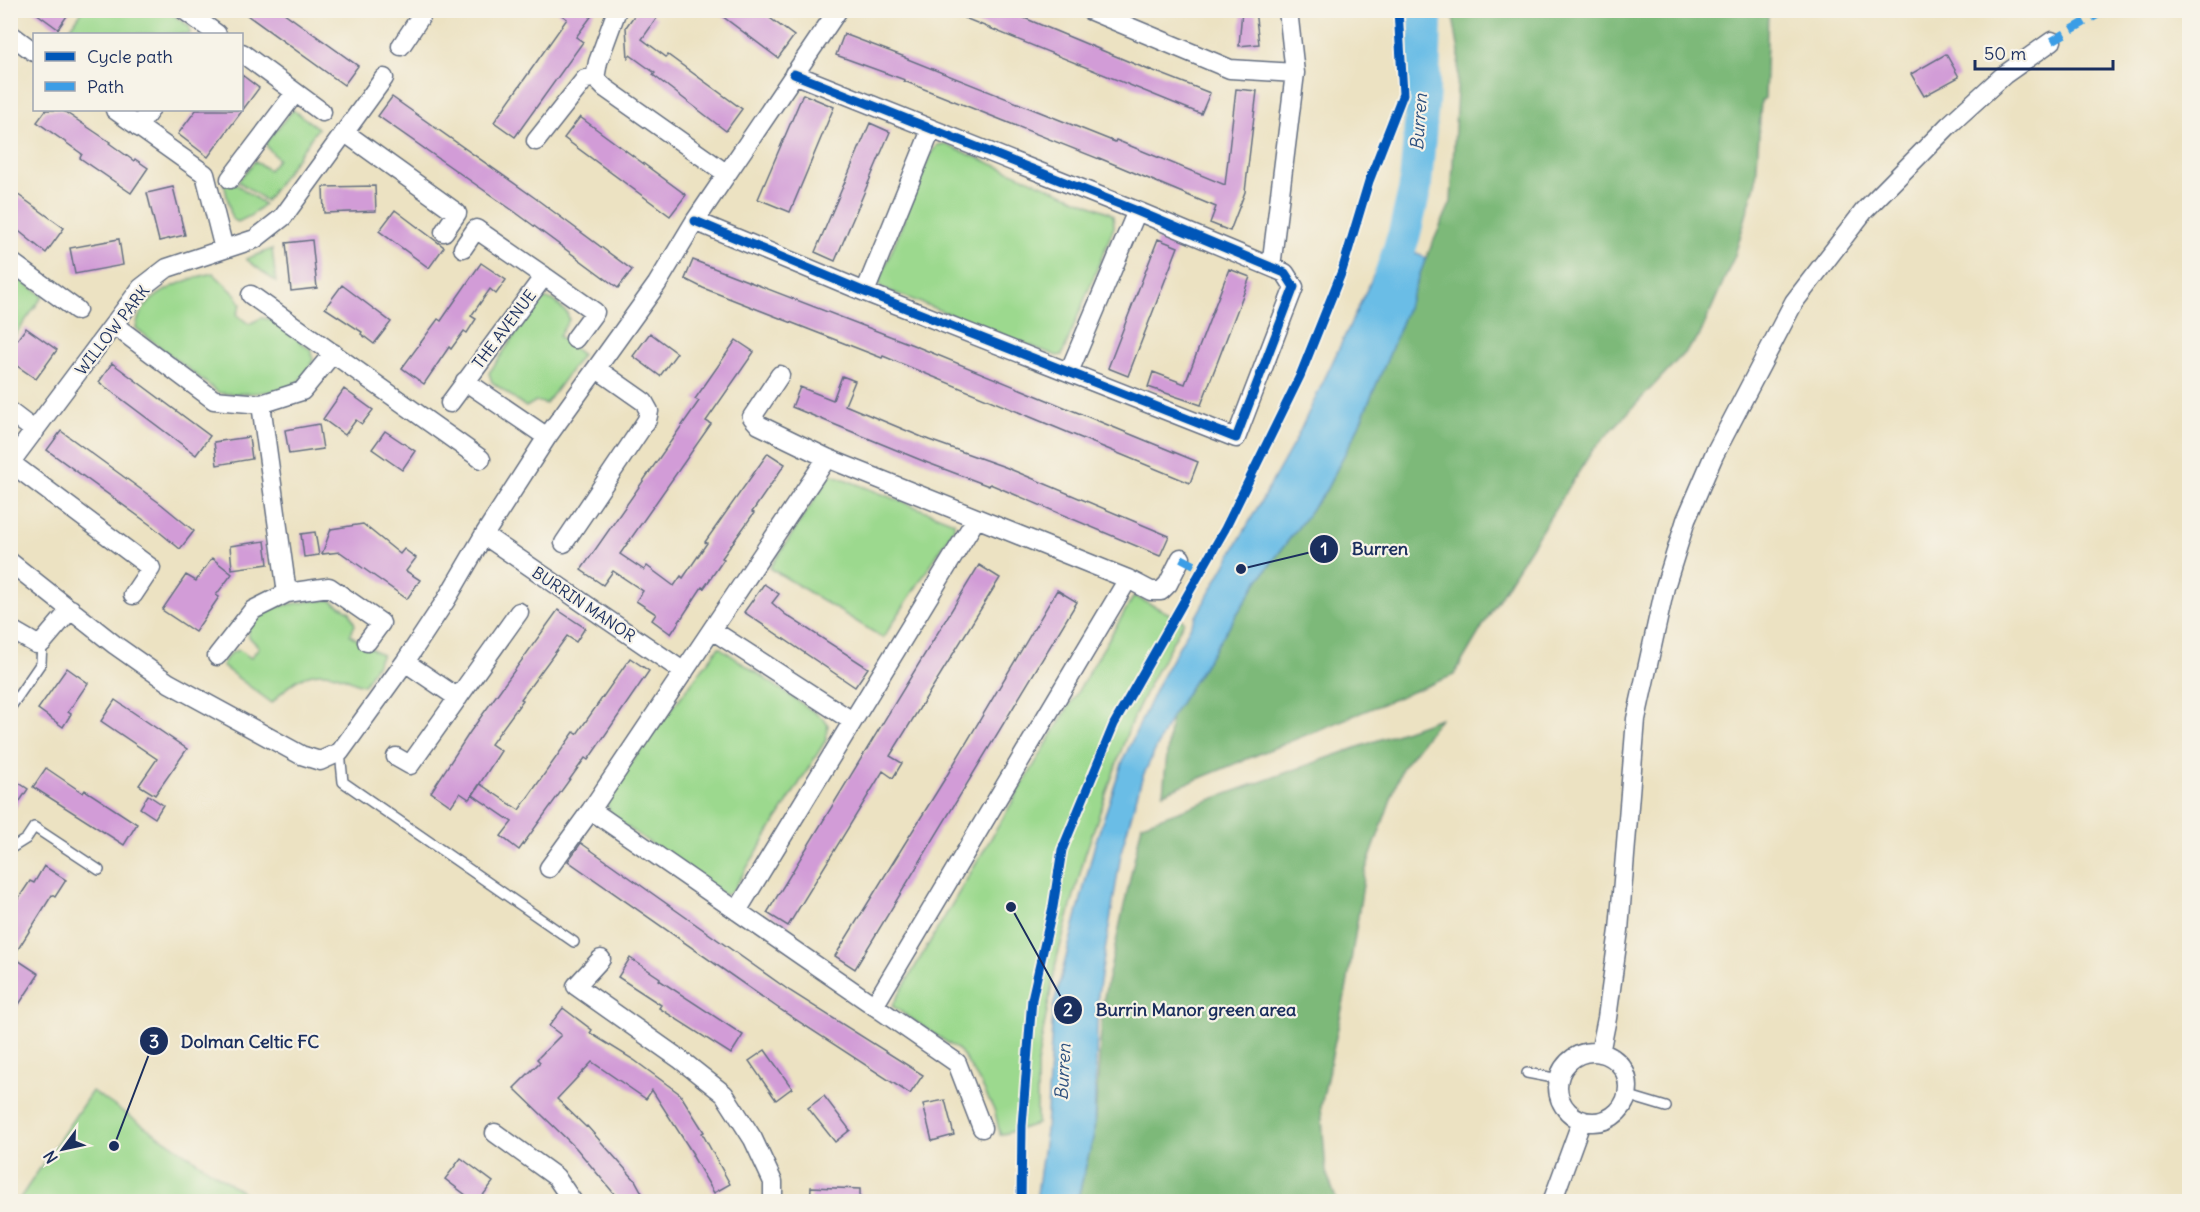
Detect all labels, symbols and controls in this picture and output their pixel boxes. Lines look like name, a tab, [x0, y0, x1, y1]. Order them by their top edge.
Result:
legend	[33, 33, 243, 111]
scale bar	[1975, 33, 2113, 71]
text: 50 m	[1984, 42, 2026, 65]
text: Cycle path	[87, 45, 173, 68]
text: Path	[87, 75, 124, 98]
water label: Burren	[1405, 92, 1432, 151]
street label: WILLOW PARK	[71, 281, 153, 379]
street label: THE AVENUE	[468, 286, 540, 372]
callout: Burren	[1309, 531, 1420, 567]
text: 1	[1320, 537, 1328, 560]
text: Burren	[1352, 537, 1409, 560]
street label: BURRIN MANOR	[528, 562, 640, 646]
callout: Burrin Manor green area	[1053, 992, 1308, 1028]
text: 2	[1063, 998, 1073, 1021]
text: Burrin Manor green area	[1096, 998, 1296, 1021]
callout: Dolman Celtic FC	[139, 1023, 331, 1059]
text: 3	[149, 1030, 159, 1053]
text: Dolman Celtic FC	[181, 1030, 319, 1053]
water label: Burren	[1050, 1043, 1075, 1101]
north arrow	[33, 1119, 93, 1179]
text: N	[39, 1147, 62, 1167]

